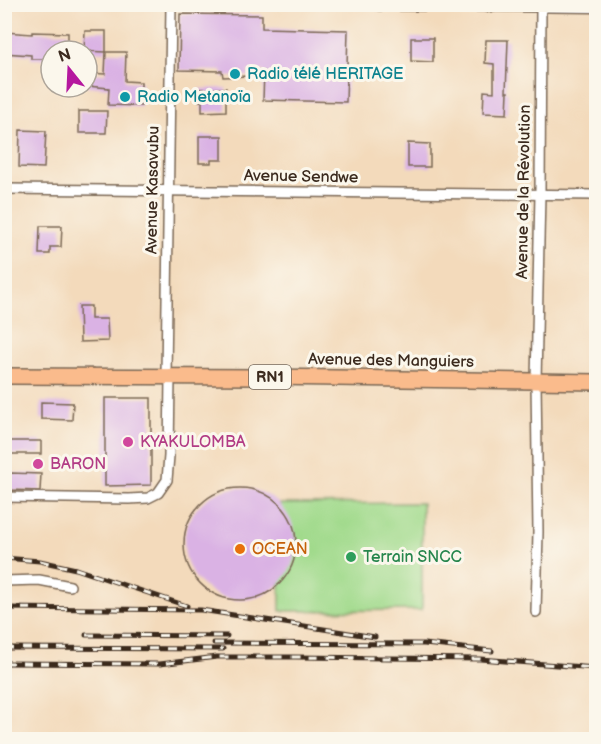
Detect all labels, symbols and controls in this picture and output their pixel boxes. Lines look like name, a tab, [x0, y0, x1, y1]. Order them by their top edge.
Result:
north arrow	[39, 39, 99, 99]
text: N	[56, 45, 73, 67]
place label: Radio télé HERITAGE	[247, 65, 404, 84]
marker: Radio télé HERITAGE	[228, 67, 242, 81]
place label: Radio Metanoïa	[137, 88, 251, 107]
marker: Radio Metanoïa	[118, 90, 132, 104]
street label: Avenue de la Révolution	[513, 105, 535, 279]
street label: Avenue Kasavubu	[142, 126, 164, 254]
street label: Avenue Sendwe	[244, 167, 359, 188]
street label: Avenue des Manguiers	[308, 350, 474, 372]
road number: RN1	[249, 365, 291, 389]
place label: KYAKULOMBA	[140, 433, 246, 452]
marker: KYAKULOMBA	[121, 435, 135, 449]
place label: BARON	[50, 455, 106, 474]
marker: BARON	[31, 457, 45, 471]
place label: OCEAN	[252, 540, 308, 559]
marker: OCEAN	[233, 542, 247, 556]
place label: Terrain SNCC	[363, 548, 462, 567]
marker: Terrain SNCC	[344, 550, 358, 564]

